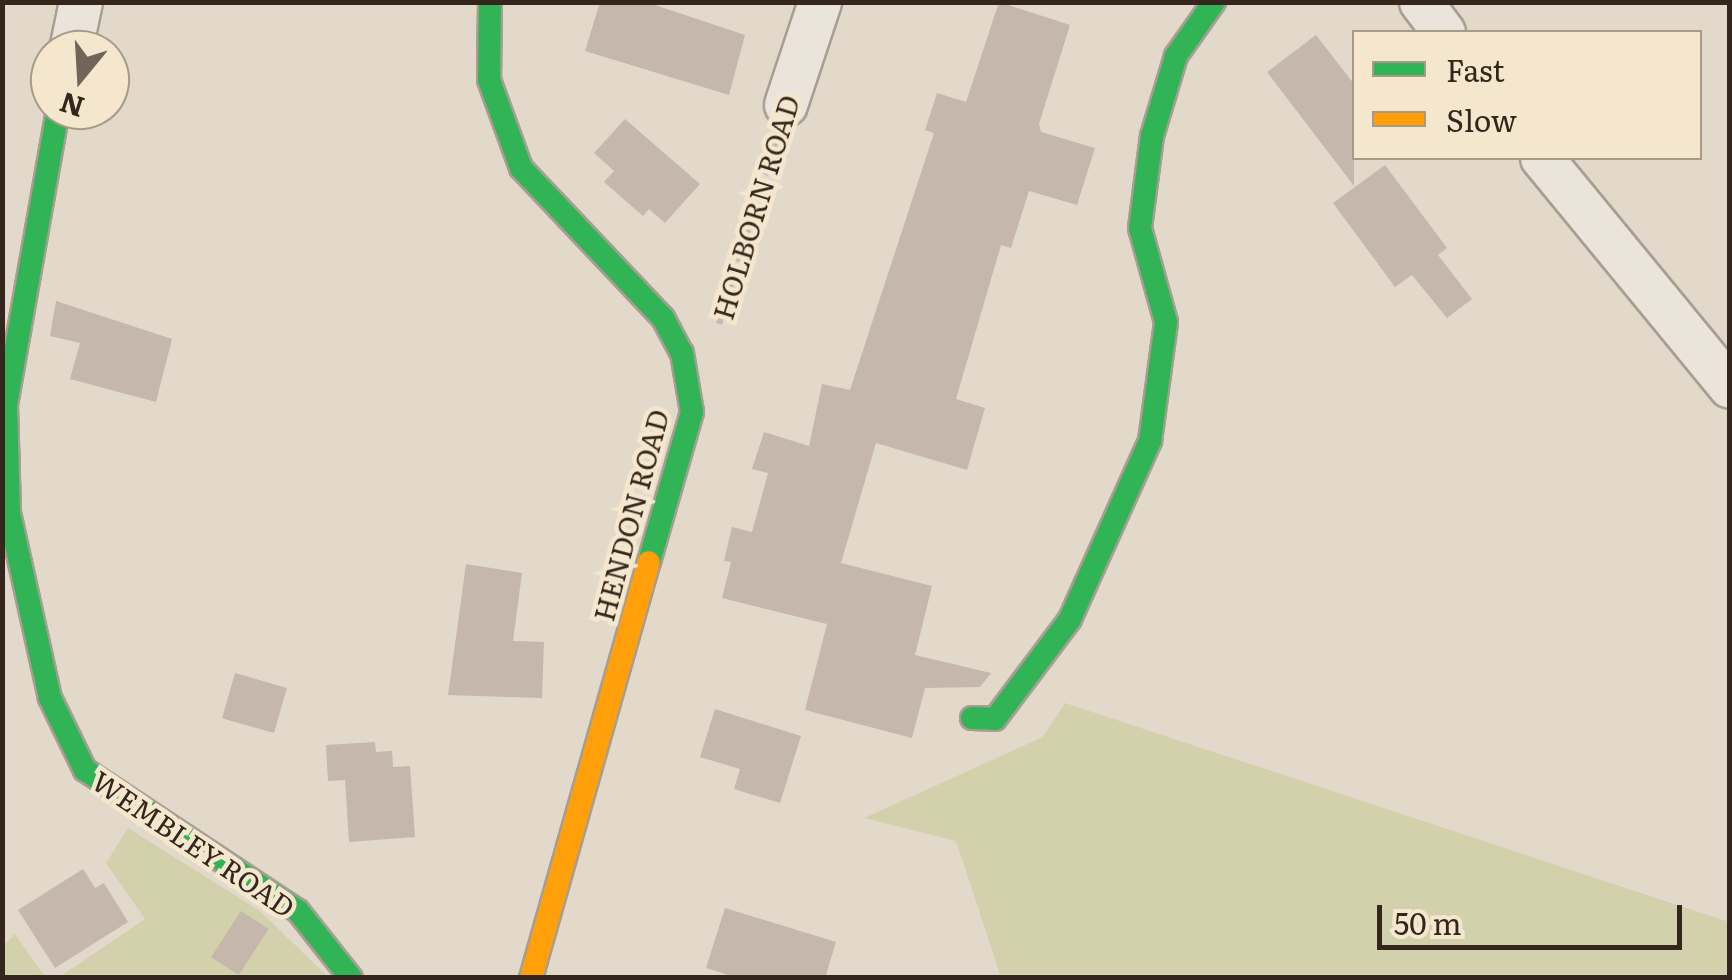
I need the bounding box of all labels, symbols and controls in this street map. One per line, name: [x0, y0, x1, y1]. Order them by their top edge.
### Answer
north arrow: [30, 30, 130, 130]
legend: [1352, 30, 1702, 160]
text: Fast: [1446, 47, 1505, 91]
text: N: [54, 83, 89, 130]
street label: HOLBORN ROAD: [705, 91, 805, 323]
text: Slow: [1446, 97, 1517, 141]
street label: HENDON ROAD: [586, 406, 674, 624]
street label: WEMBLEY ROAD: [86, 763, 302, 923]
scale bar: [1382, 885, 1687, 947]
text: 50 m: [1394, 900, 1462, 944]

